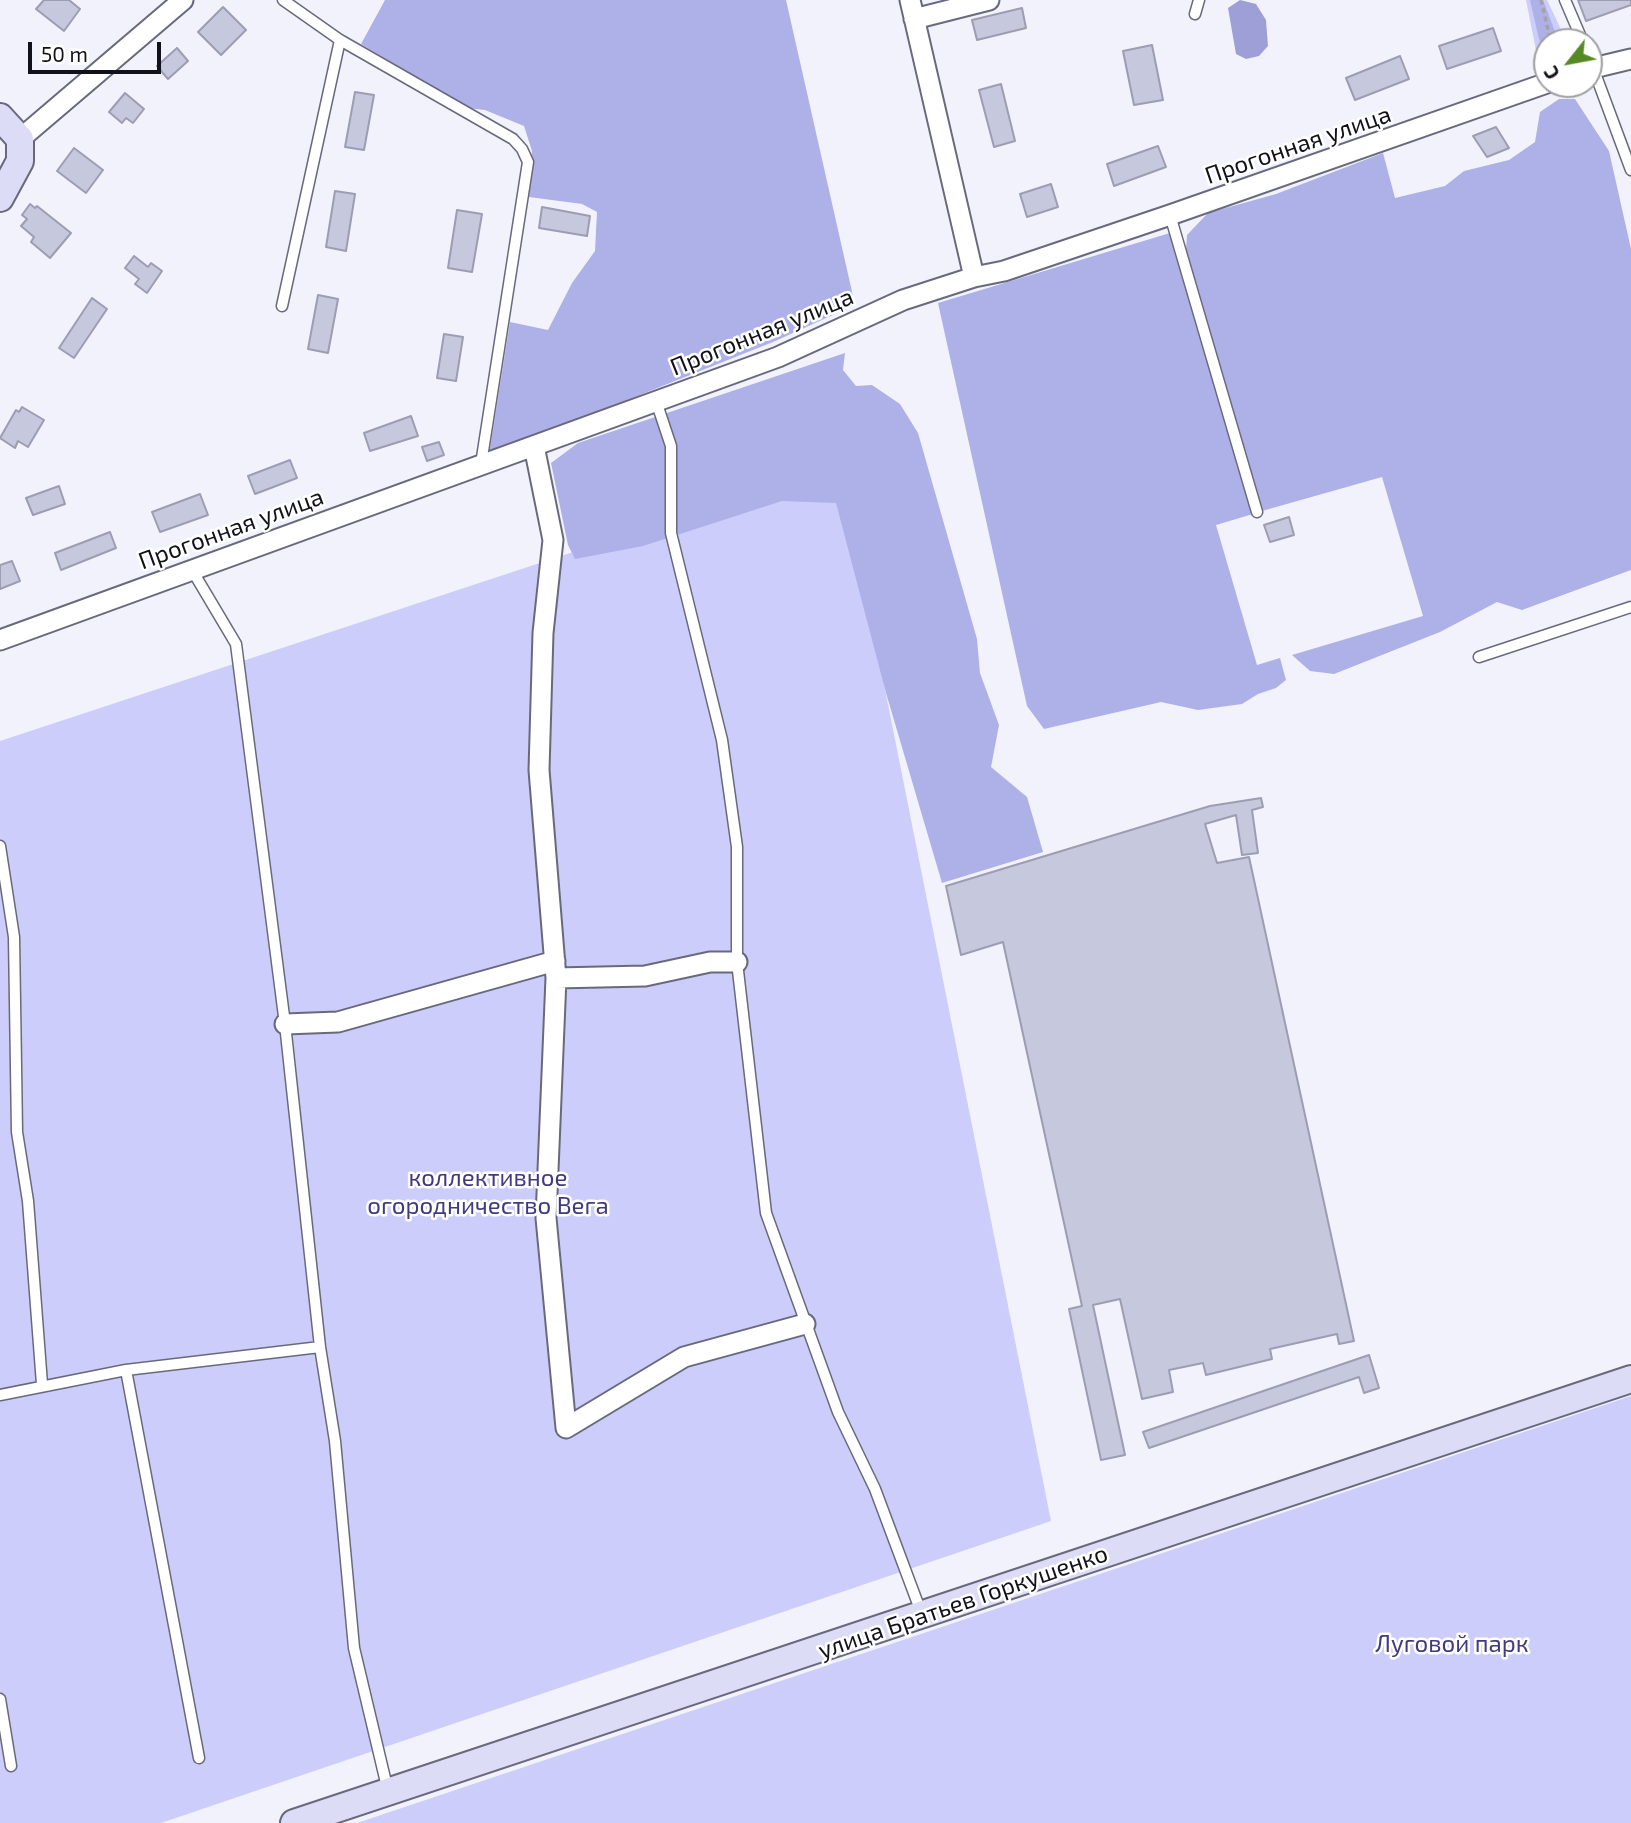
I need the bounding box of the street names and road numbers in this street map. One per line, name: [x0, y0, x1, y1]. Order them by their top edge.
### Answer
street label: Прогонная улица: [1201, 100, 1395, 190]
street label: Прогонная улица: [666, 282, 858, 382]
street label: Прогонная улица: [134, 482, 328, 576]
street label: улица Братьев Горкушенко: [814, 1539, 1112, 1665]

